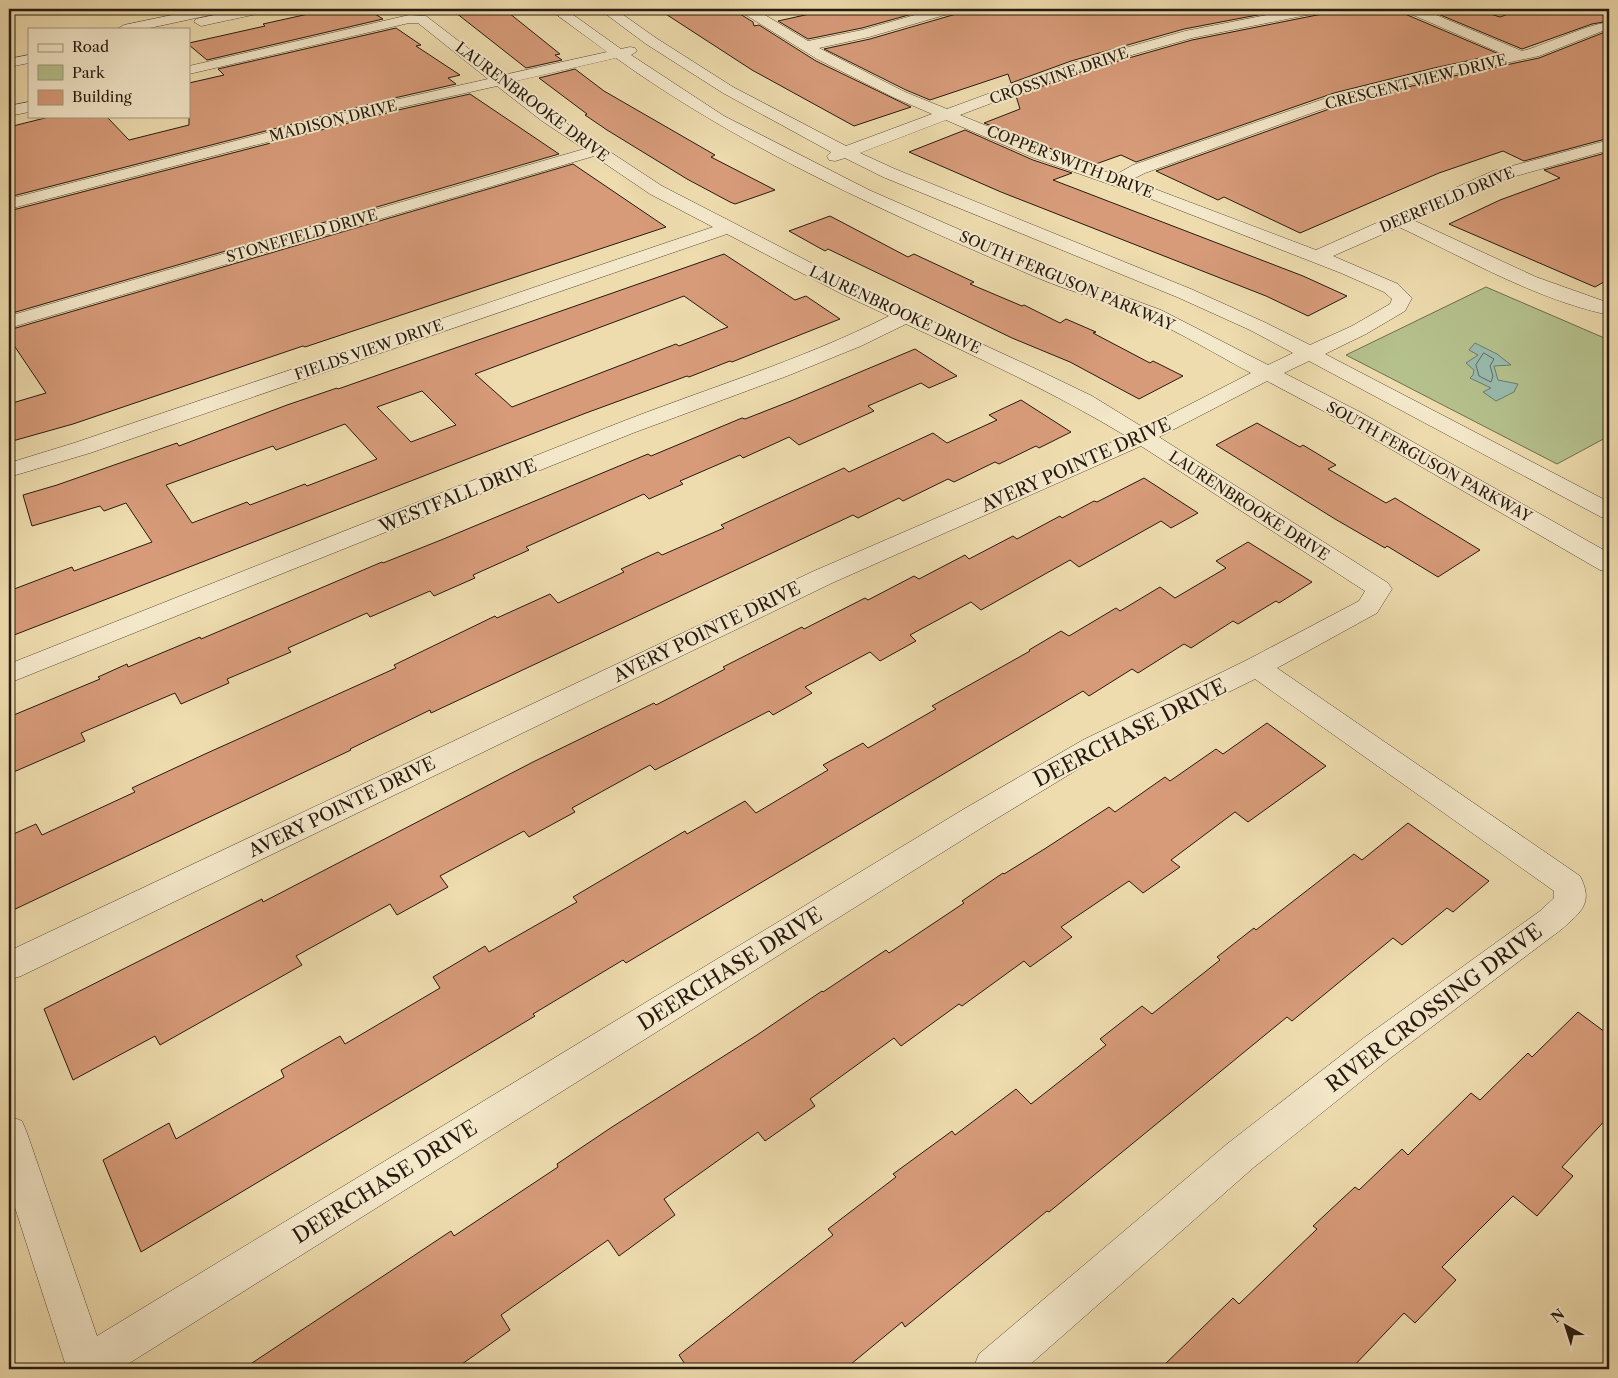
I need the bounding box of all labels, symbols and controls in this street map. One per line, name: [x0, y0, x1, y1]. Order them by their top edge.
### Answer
legend: [28, 28, 190, 118]
text: Road: [72, 37, 109, 56]
street label: LAURENBROOKE DRIVE: [452, 38, 613, 166]
street label: CROSSVINE DRIVE: [987, 43, 1131, 108]
street label: CRESCENT VIEW DRIVE: [1323, 50, 1509, 113]
text: Park: [72, 63, 106, 82]
text: Building: [72, 87, 132, 106]
street label: MADISON DRIVE: [267, 95, 399, 146]
street label: COPPER SWITH DRIVE: [984, 121, 1156, 202]
street label: DEERFIELD DRIVE: [1376, 162, 1517, 237]
street label: STONEFIELD DRIVE: [224, 205, 380, 266]
street label: SOUTH FERGUSON PARKWAY: [957, 227, 1178, 335]
street label: LAURENBROOKE DRIVE: [806, 261, 984, 358]
street label: FIELDS VIEW DRIVE: [292, 315, 446, 384]
street label: SOUTH FERGUSON PARKWAY: [1323, 397, 1536, 526]
street label: AVERY POINTE DRIVE: [977, 413, 1174, 517]
street label: LAURENBROOKE DRIVE: [1166, 447, 1333, 565]
street label: WESTFALL DRIVE: [375, 454, 540, 538]
street label: AVERY POINTE DRIVE: [609, 577, 804, 687]
street label: DEERCHASE DRIVE: [1029, 673, 1230, 792]
street label: AVERY POINTE DRIVE: [244, 752, 439, 862]
street label: DEERCHASE DRIVE: [633, 902, 827, 1036]
street label: RIVER CROSSING DRIVE: [1321, 918, 1547, 1097]
street label: DEERCHASE DRIVE: [288, 1115, 482, 1249]
north arrow: [1540, 1300, 1590, 1350]
text: N: [1547, 1305, 1568, 1327]

